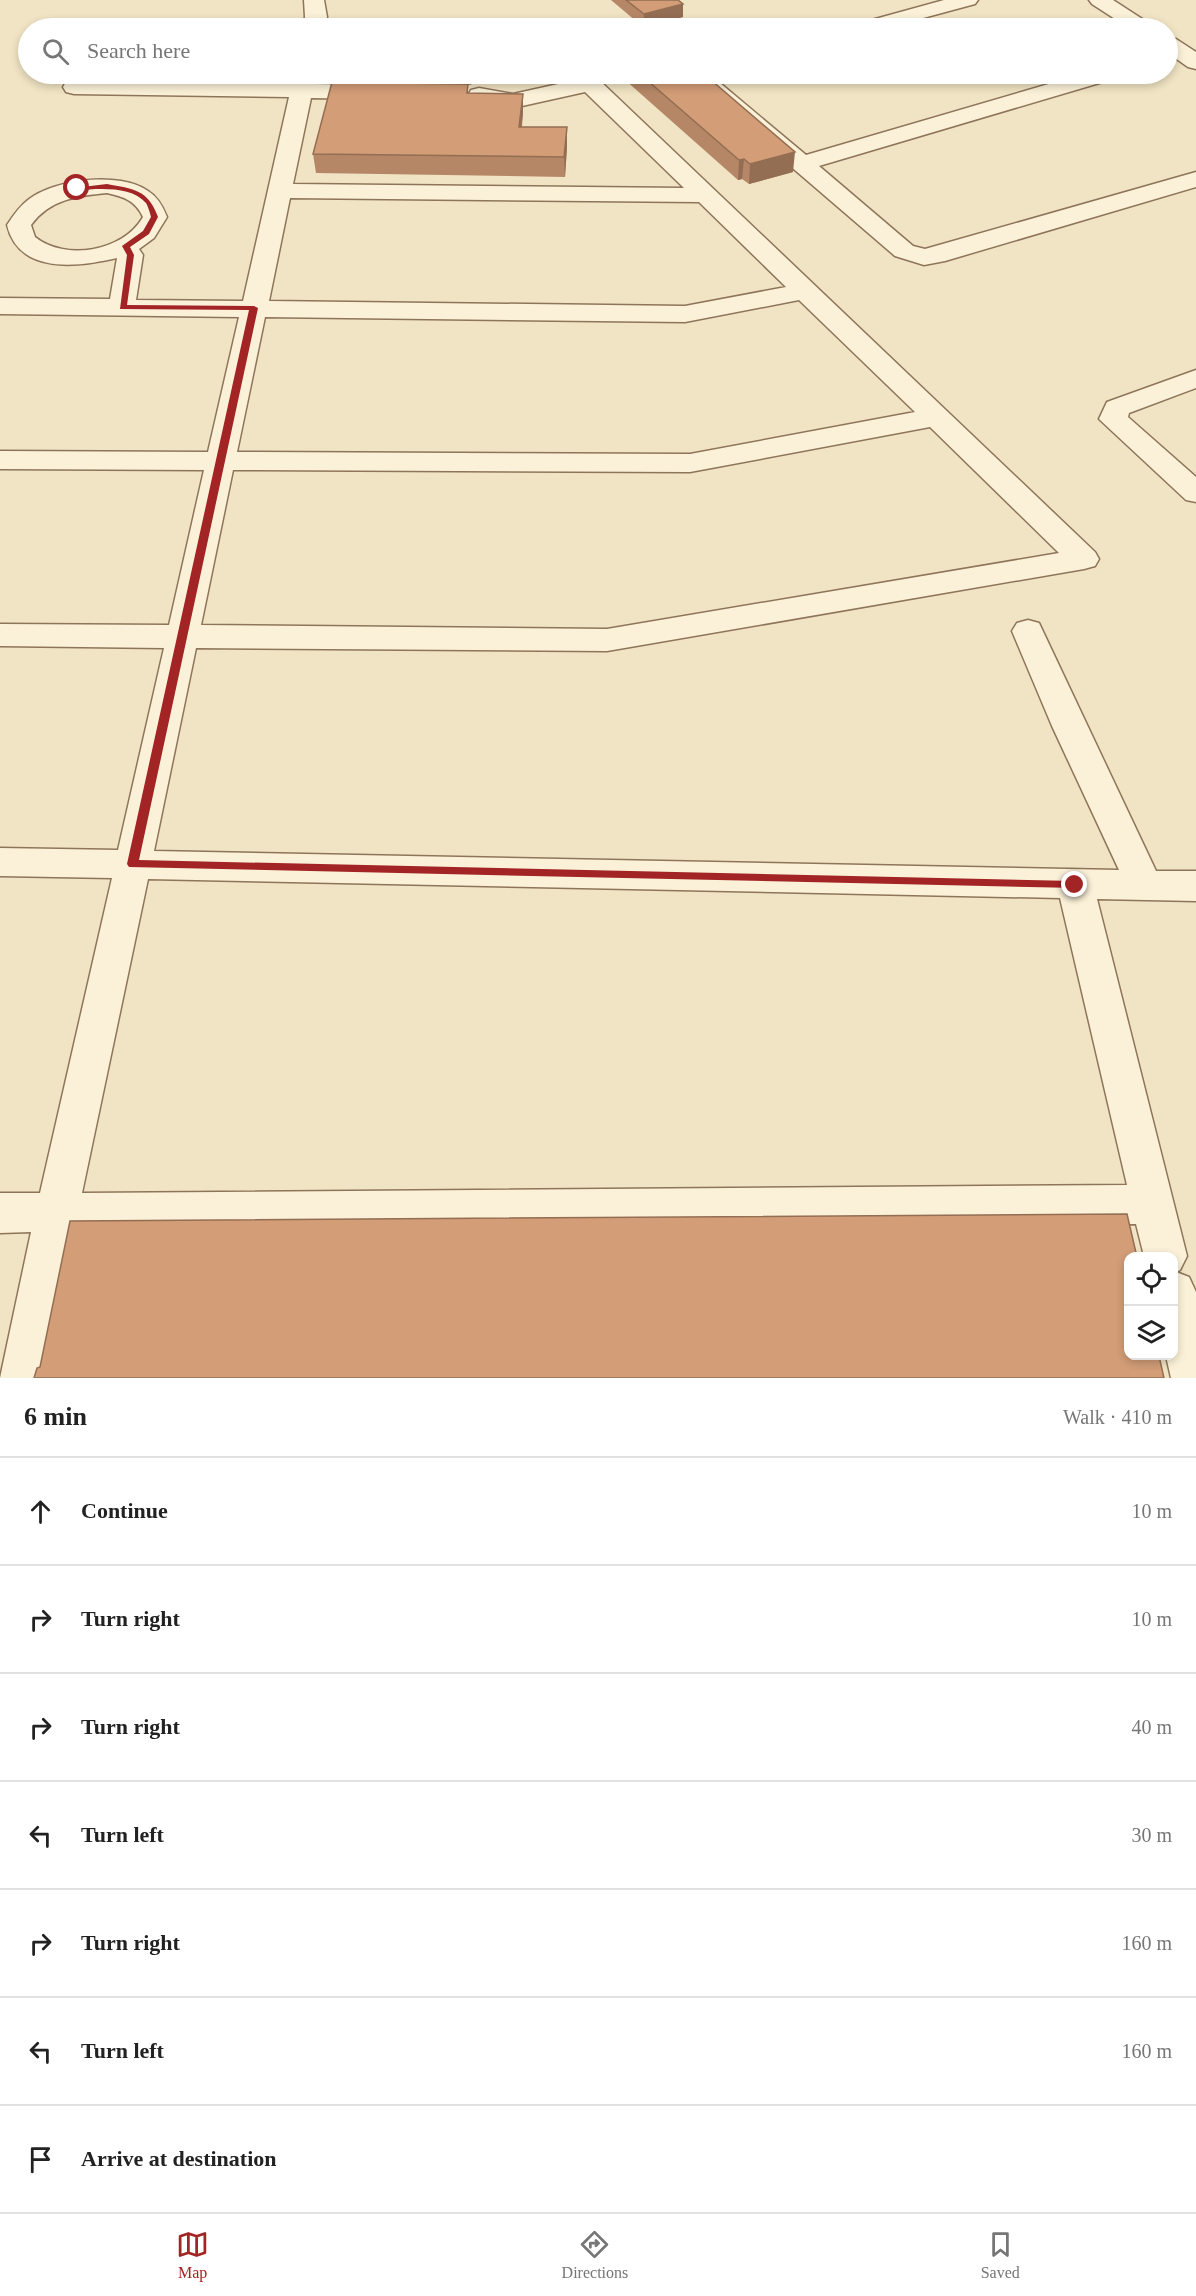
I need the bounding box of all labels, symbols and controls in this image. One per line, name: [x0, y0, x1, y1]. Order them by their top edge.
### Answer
search box: [18, 18, 1178, 84]
icon: search: [39, 35, 72, 68]
text: Search here: [87, 38, 190, 63]
route start: [63, 174, 89, 200]
route end: [1061, 871, 1087, 897]
map controls: [1124, 1252, 1178, 1360]
button: locate: [1124, 1252, 1178, 1306]
button: layers: [1124, 1306, 1178, 1360]
text: 6 min: [24, 1402, 87, 1431]
text: Walk · 410 m: [1063, 1406, 1172, 1428]
icon: ahead: [24, 1495, 57, 1528]
text: Continue: [81, 1498, 168, 1523]
text: 10 m: [1131, 1500, 1172, 1522]
icon: right: [24, 1603, 57, 1636]
text: Turn right: [81, 1606, 180, 1631]
text: 10 m: [1131, 1608, 1172, 1630]
icon: right: [24, 1711, 57, 1744]
text: Turn right: [81, 1714, 180, 1739]
text: 40 m: [1131, 1716, 1172, 1738]
icon: left: [24, 1819, 57, 1852]
text: Turn left: [81, 1822, 164, 1847]
text: 30 m: [1131, 1824, 1172, 1846]
icon: right: [24, 1927, 57, 1960]
text: Turn right: [81, 1930, 180, 1955]
text: 160 m: [1121, 1932, 1172, 1954]
icon: left: [24, 2035, 57, 2068]
text: Turn left: [81, 2038, 164, 2063]
text: 160 m: [1121, 2040, 1172, 2062]
icon: arrive: [24, 2143, 57, 2176]
text: Arrive at destination: [81, 2146, 277, 2171]
tab: Map: [176, 2228, 209, 2282]
tab: Directions: [562, 2228, 628, 2282]
tab: Saved: [981, 2228, 1020, 2282]

